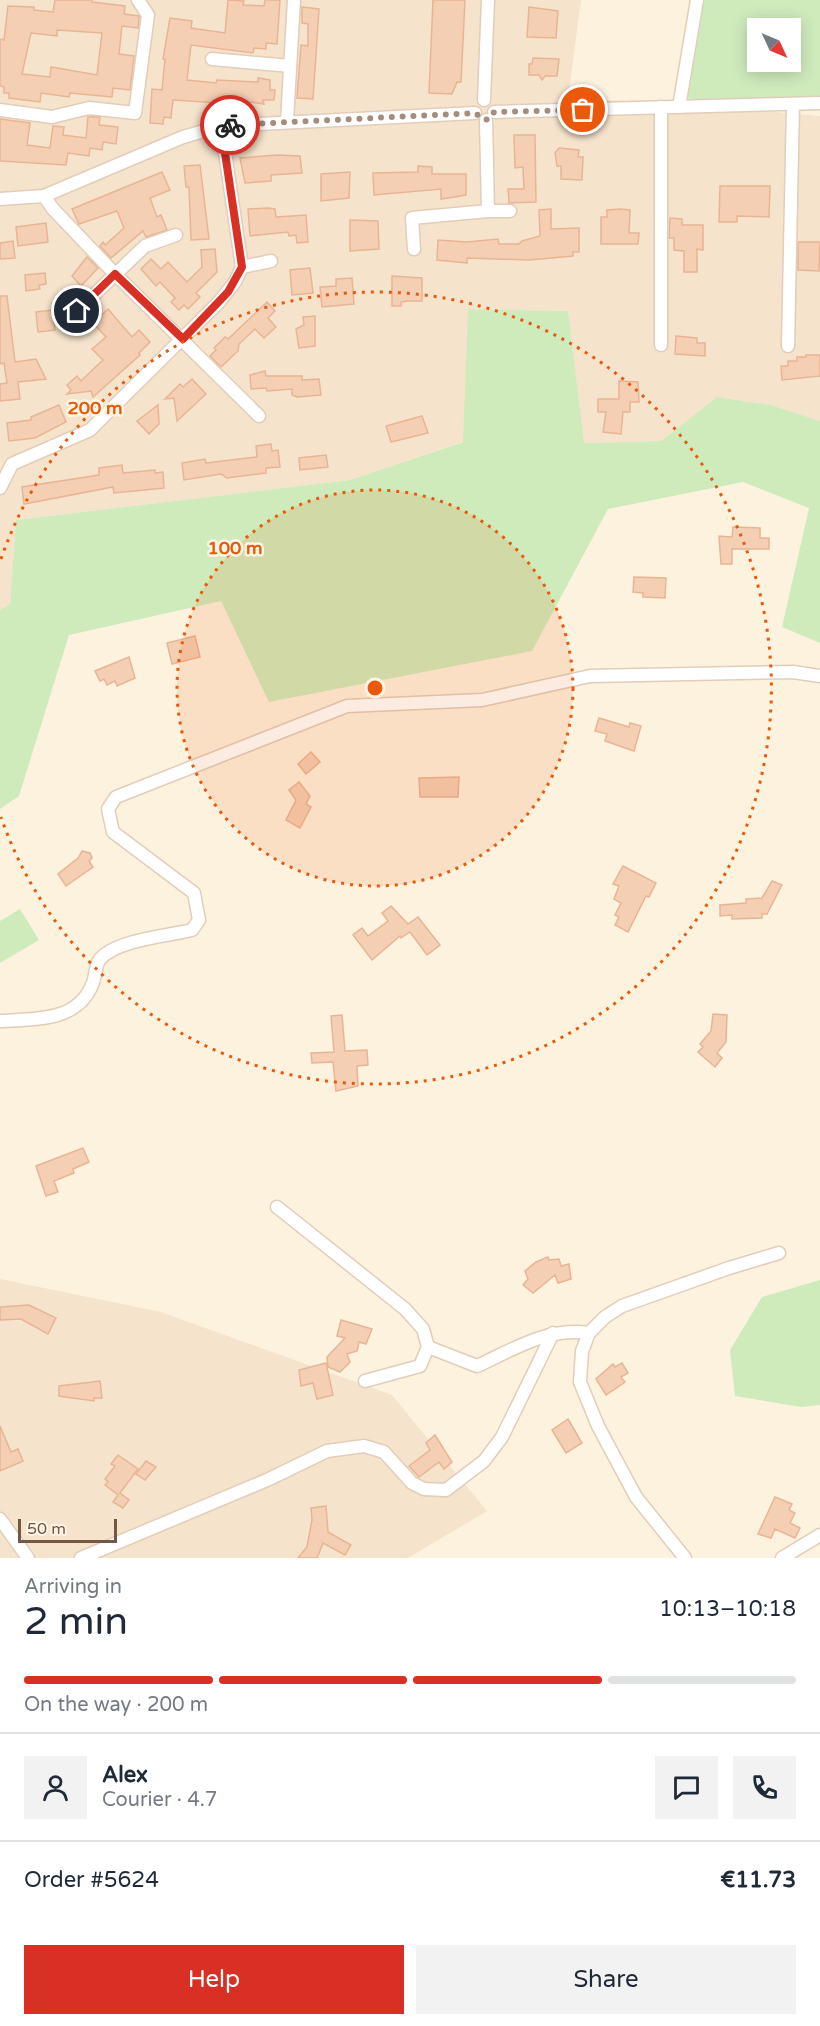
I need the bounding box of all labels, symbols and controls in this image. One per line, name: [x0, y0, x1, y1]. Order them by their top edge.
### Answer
north arrow: [747, 18, 801, 72]
map controls: [747, 18, 801, 72]
pin: [557, 84, 608, 135]
icon: bag: [566, 93, 599, 126]
courier: [200, 95, 260, 155]
icon: bike: [214, 109, 247, 142]
pin: [51, 285, 102, 336]
icon: home: [60, 294, 93, 327]
text: 200 m: [67, 397, 123, 419]
text: 100 m: [207, 537, 263, 559]
centre of rings: [365, 678, 385, 698]
scale bar: [18, 1516, 117, 1544]
text: 50 m: [27, 1519, 66, 1539]
text: Arriving in: [24, 1575, 122, 1599]
text: 10:13–10:18: [659, 1596, 796, 1622]
text: 2 min: [24, 1598, 128, 1645]
text: On the way · 200 m: [24, 1693, 208, 1717]
button: person: [24, 1756, 87, 1819]
button: chat: [655, 1756, 718, 1819]
button: phone: [733, 1756, 796, 1819]
text: Alex: [102, 1762, 148, 1788]
text: Courier · 4.7: [102, 1788, 217, 1812]
text: Order #5624: [24, 1867, 159, 1893]
text: €11.73: [720, 1867, 796, 1893]
button: Help: [24, 1945, 404, 2014]
button: Share: [416, 1945, 796, 2014]

